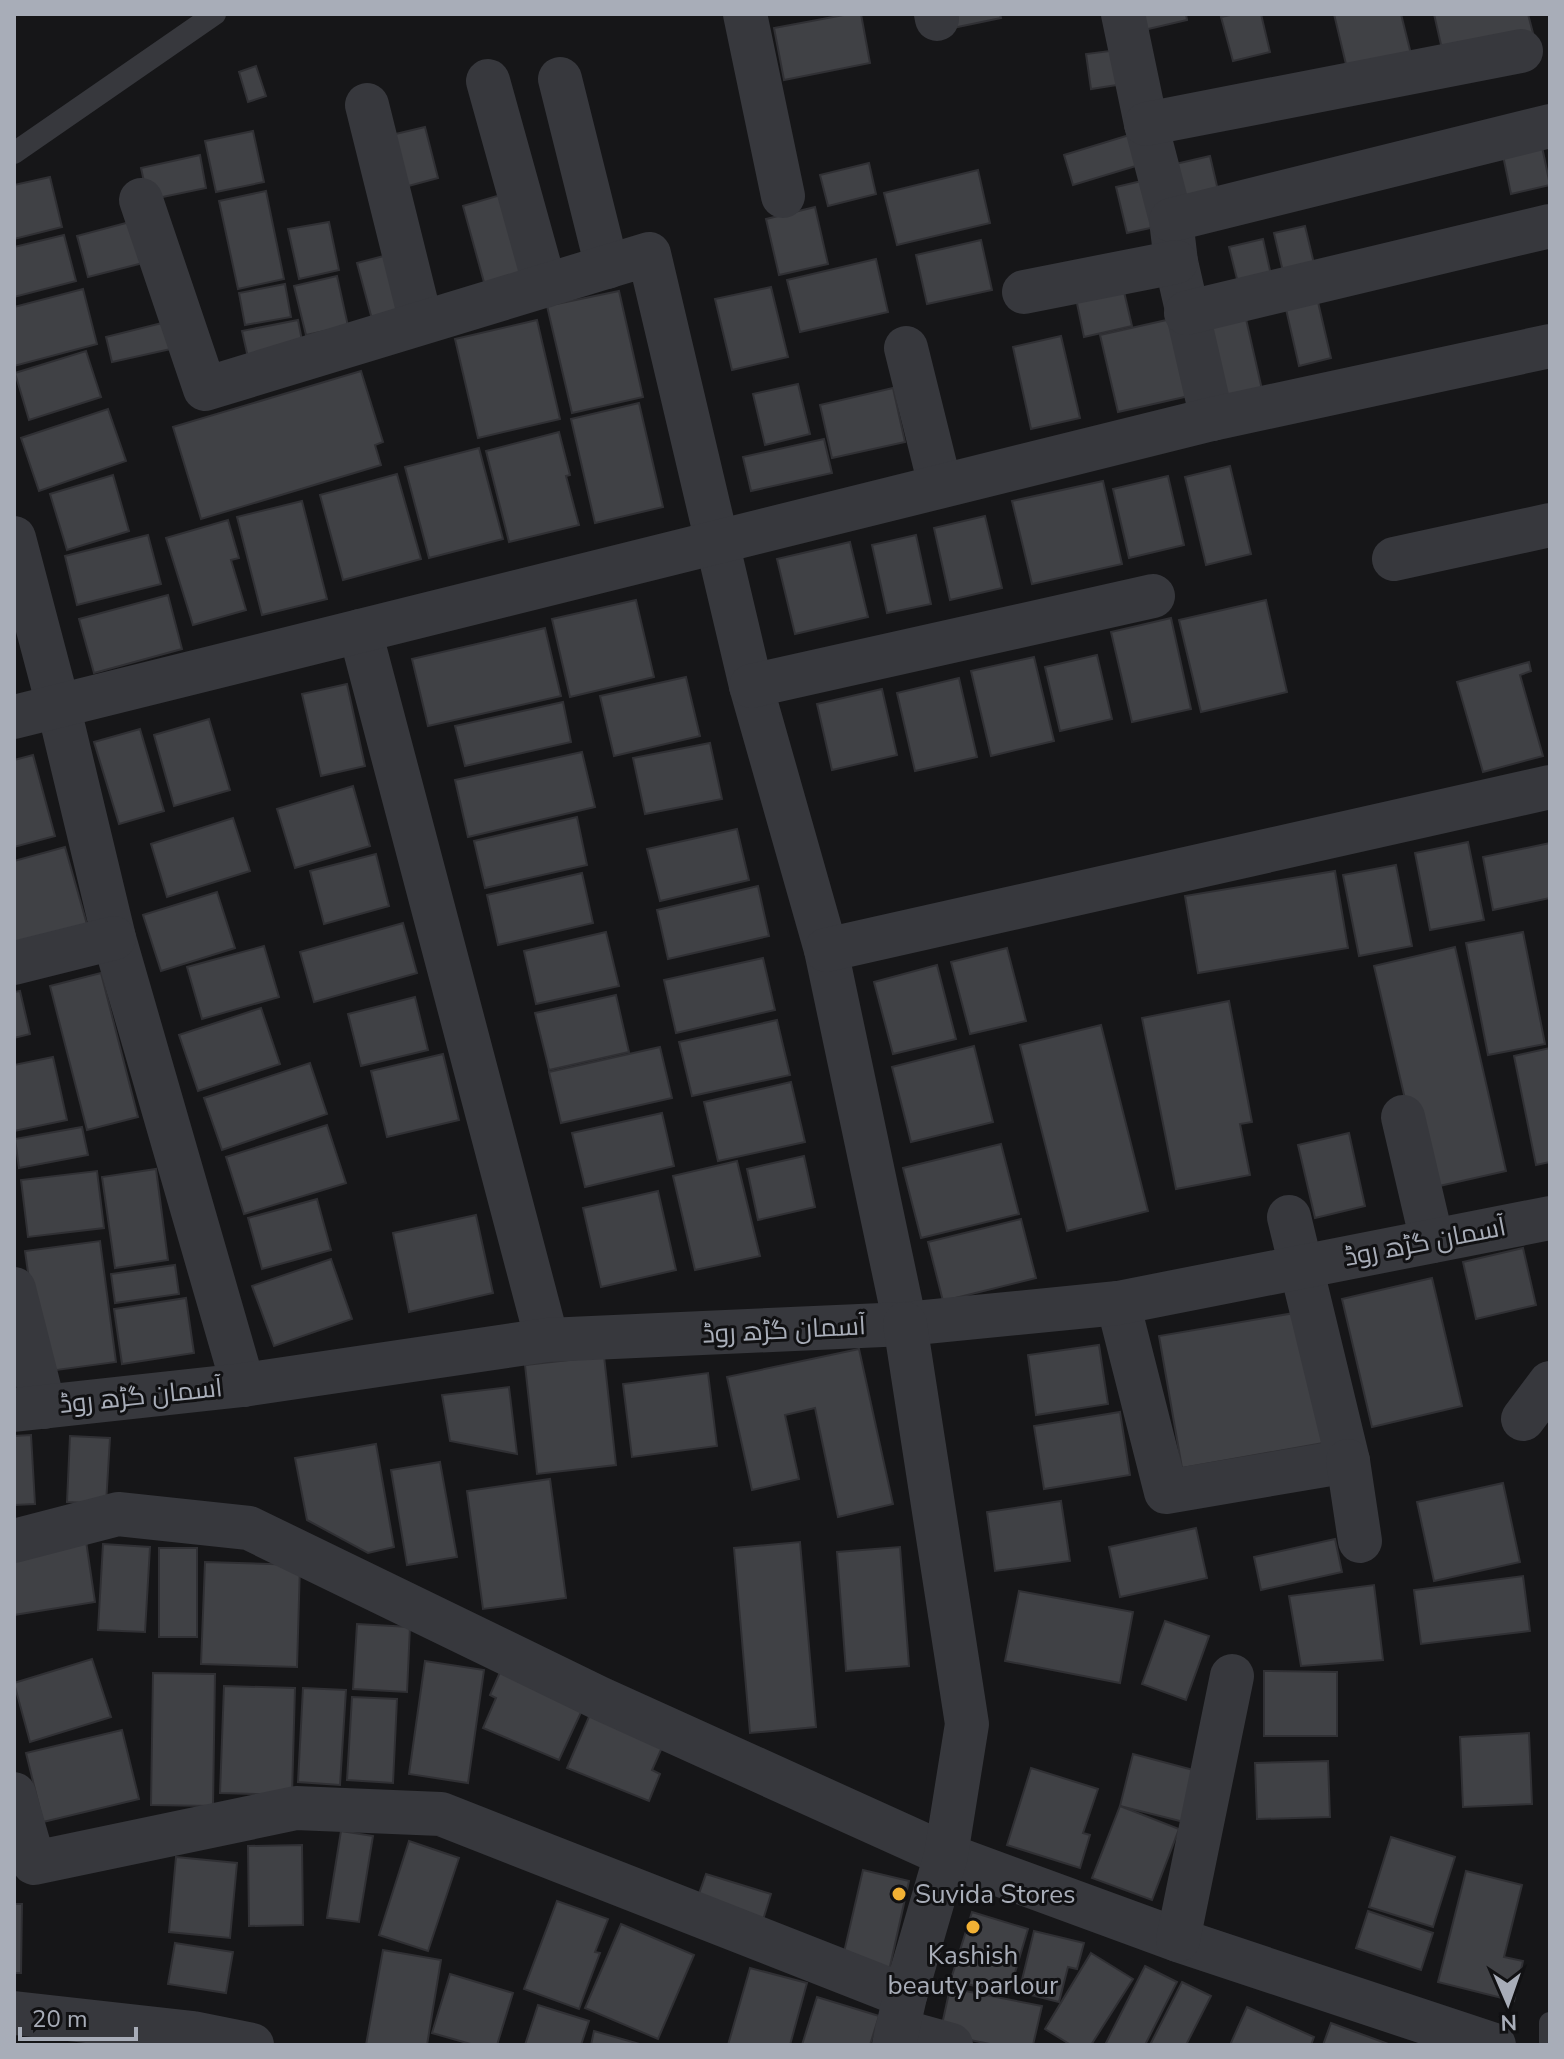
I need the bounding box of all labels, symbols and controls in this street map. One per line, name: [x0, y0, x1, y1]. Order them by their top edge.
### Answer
street label: آسمان گڑھ روڈ: [1341, 1209, 1509, 1275]
street label: آسمان گڑھ روڈ: [701, 1308, 867, 1352]
street label: آسمان گڑھ روڈ: [58, 1370, 224, 1422]
place label: Suvida Stores: [915, 1877, 1075, 1912]
marker: Suvida Stores: [890, 1885, 908, 1903]
marker: Kashish beauty parlour: [964, 1918, 982, 1936]
place label: Kashish beauty parlour: [888, 1938, 1059, 2003]
north arrow: [1468, 1963, 1548, 2043]
scale bar: [20, 1991, 136, 2041]
text: 20 m: [32, 2003, 88, 2035]
text: N: [1500, 2007, 1517, 2037]

